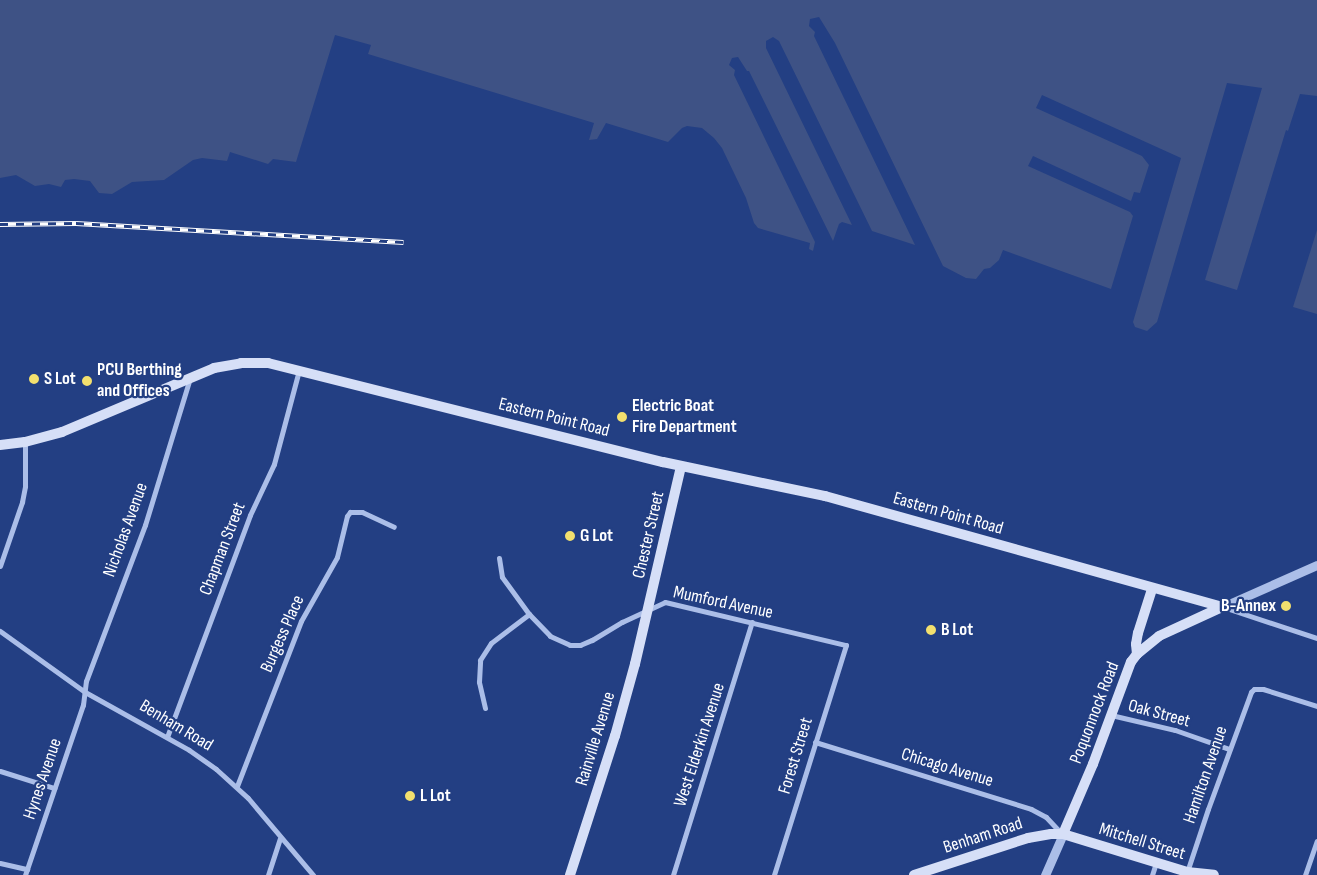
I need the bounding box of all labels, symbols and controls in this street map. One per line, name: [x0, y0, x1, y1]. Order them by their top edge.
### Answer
place label: PCU Berthing and Offices: [97, 360, 182, 402]
place label: S Lot: [44, 368, 76, 390]
marker: S Lot: [28, 373, 40, 385]
marker: PCU Berthing and Offices: [81, 375, 93, 387]
street label: Eastern Point Road: [496, 394, 612, 442]
place label: Electric Boat Fire Department: [632, 396, 737, 438]
marker: Electric Boat Fire Department: [616, 411, 628, 423]
street label: Nicholas Avenue: [99, 480, 153, 580]
street label: Eastern Point Road: [891, 488, 1005, 540]
street label: Chester Street: [628, 489, 670, 581]
street label: Chapman Street: [195, 499, 251, 599]
place label: G Lot: [580, 525, 613, 547]
marker: G Lot: [564, 530, 576, 542]
street label: Mumford Avenue: [671, 582, 775, 624]
street label: Burgess Place: [256, 592, 310, 676]
place label: B-Annex: [1221, 595, 1276, 617]
marker: B-Annex: [1280, 600, 1292, 612]
place label: B Lot: [941, 619, 973, 641]
marker: B Lot: [925, 624, 937, 636]
street label: Poquonnock Road: [1066, 659, 1124, 767]
street label: West Elderkin Avenue: [670, 680, 730, 810]
street label: Rainville Avenue: [571, 689, 621, 789]
street label: Oak Street: [1126, 695, 1192, 733]
street label: Benham Road: [135, 696, 217, 756]
street label: Forest Street: [774, 715, 818, 797]
street label: Hamilton Avenue: [1179, 723, 1233, 827]
street label: Hynes Avenue: [19, 736, 67, 822]
street label: Chicago Avenue: [898, 744, 996, 792]
place label: L Lot: [420, 785, 451, 807]
marker: L Lot: [404, 790, 416, 802]
street label: Benham Road: [941, 813, 1025, 859]
street label: Mitchell Street: [1096, 819, 1188, 865]

